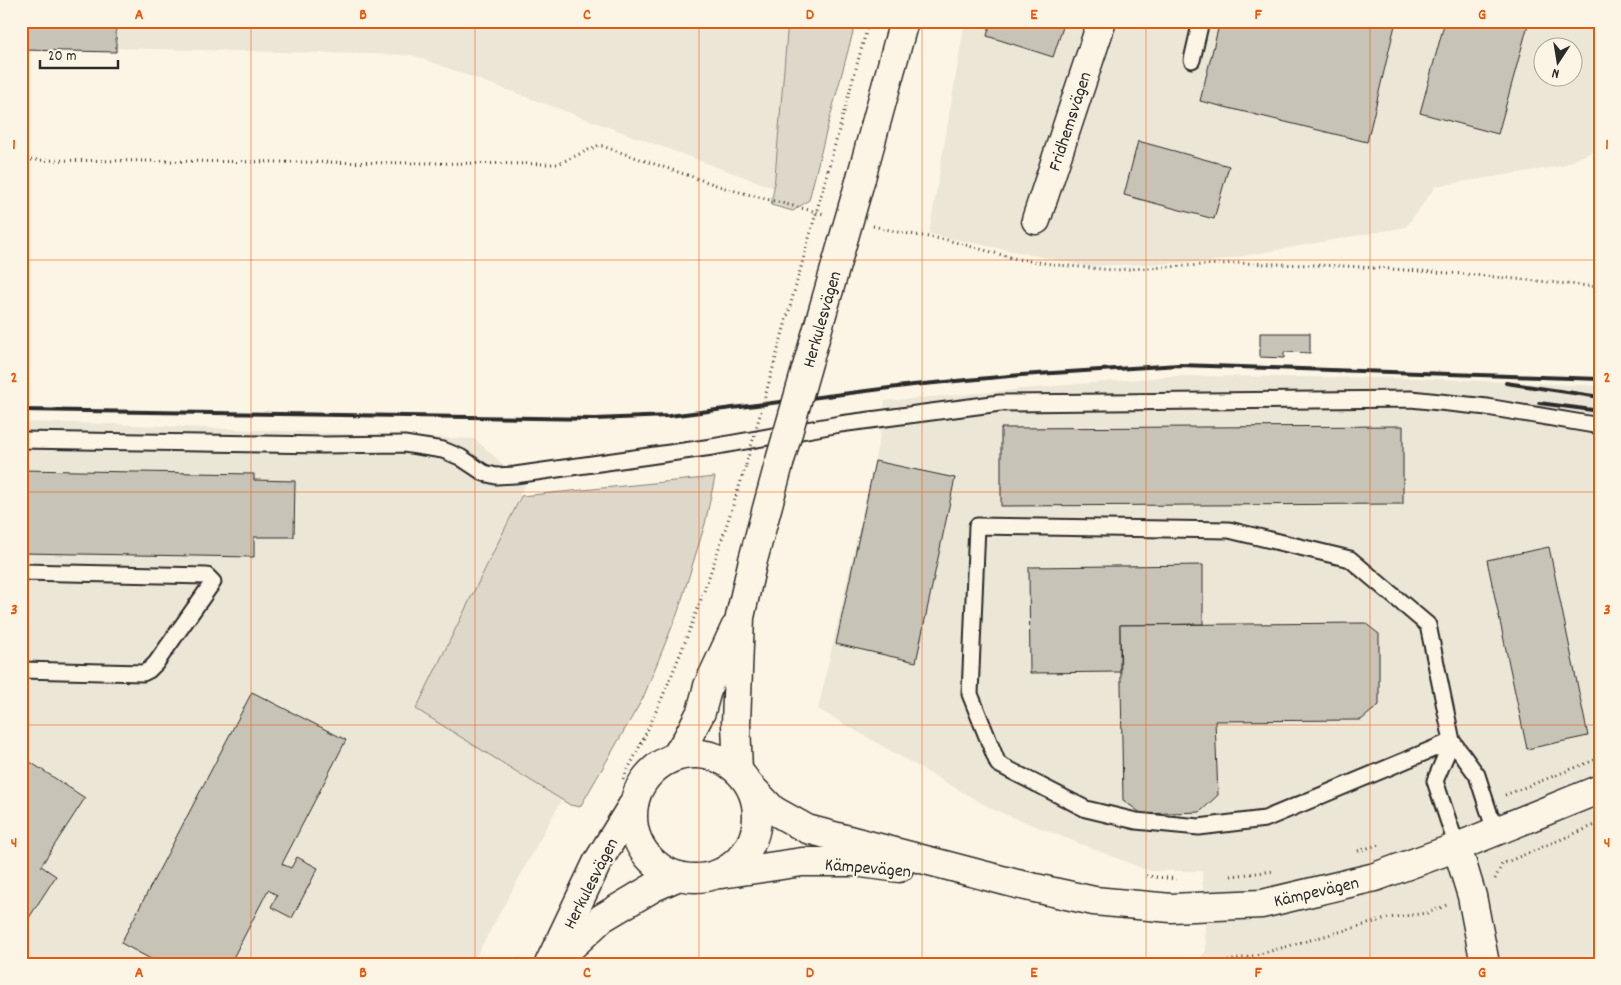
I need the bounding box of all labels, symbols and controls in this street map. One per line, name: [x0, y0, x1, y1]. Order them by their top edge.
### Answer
text: A: [135, 4, 144, 27]
text: B: [359, 4, 367, 27]
text: C: [583, 4, 591, 27]
text: D: [806, 4, 815, 27]
text: E: [1030, 4, 1038, 27]
text: F: [1254, 4, 1262, 27]
text: G: [1478, 4, 1486, 27]
scale bar: [40, 38, 118, 70]
north arrow: [1534, 38, 1584, 88]
text: 20 m: [48, 46, 76, 68]
text: N: [1550, 62, 1561, 83]
street label: Fridhemsvägen: [1044, 69, 1099, 175]
text: 1: [12, 134, 16, 157]
text: 1: [1605, 134, 1609, 157]
street label: Herkulesvägen: [798, 268, 849, 371]
text: 2: [11, 367, 18, 390]
text: 2: [1604, 367, 1611, 390]
text: 3: [10, 599, 18, 622]
text: 3: [1603, 599, 1611, 622]
text: 4: [11, 832, 17, 855]
text: 4: [1604, 832, 1610, 855]
street label: Herkulesvägen: [559, 834, 626, 934]
street label: Kämpevägen: [824, 853, 912, 886]
street label: Kämpevägen: [1272, 872, 1362, 915]
text: A: [135, 962, 144, 985]
text: B: [359, 962, 367, 985]
text: C: [583, 962, 591, 985]
text: D: [806, 962, 815, 985]
text: E: [1030, 962, 1038, 985]
text: F: [1254, 962, 1262, 985]
text: G: [1478, 962, 1486, 985]

